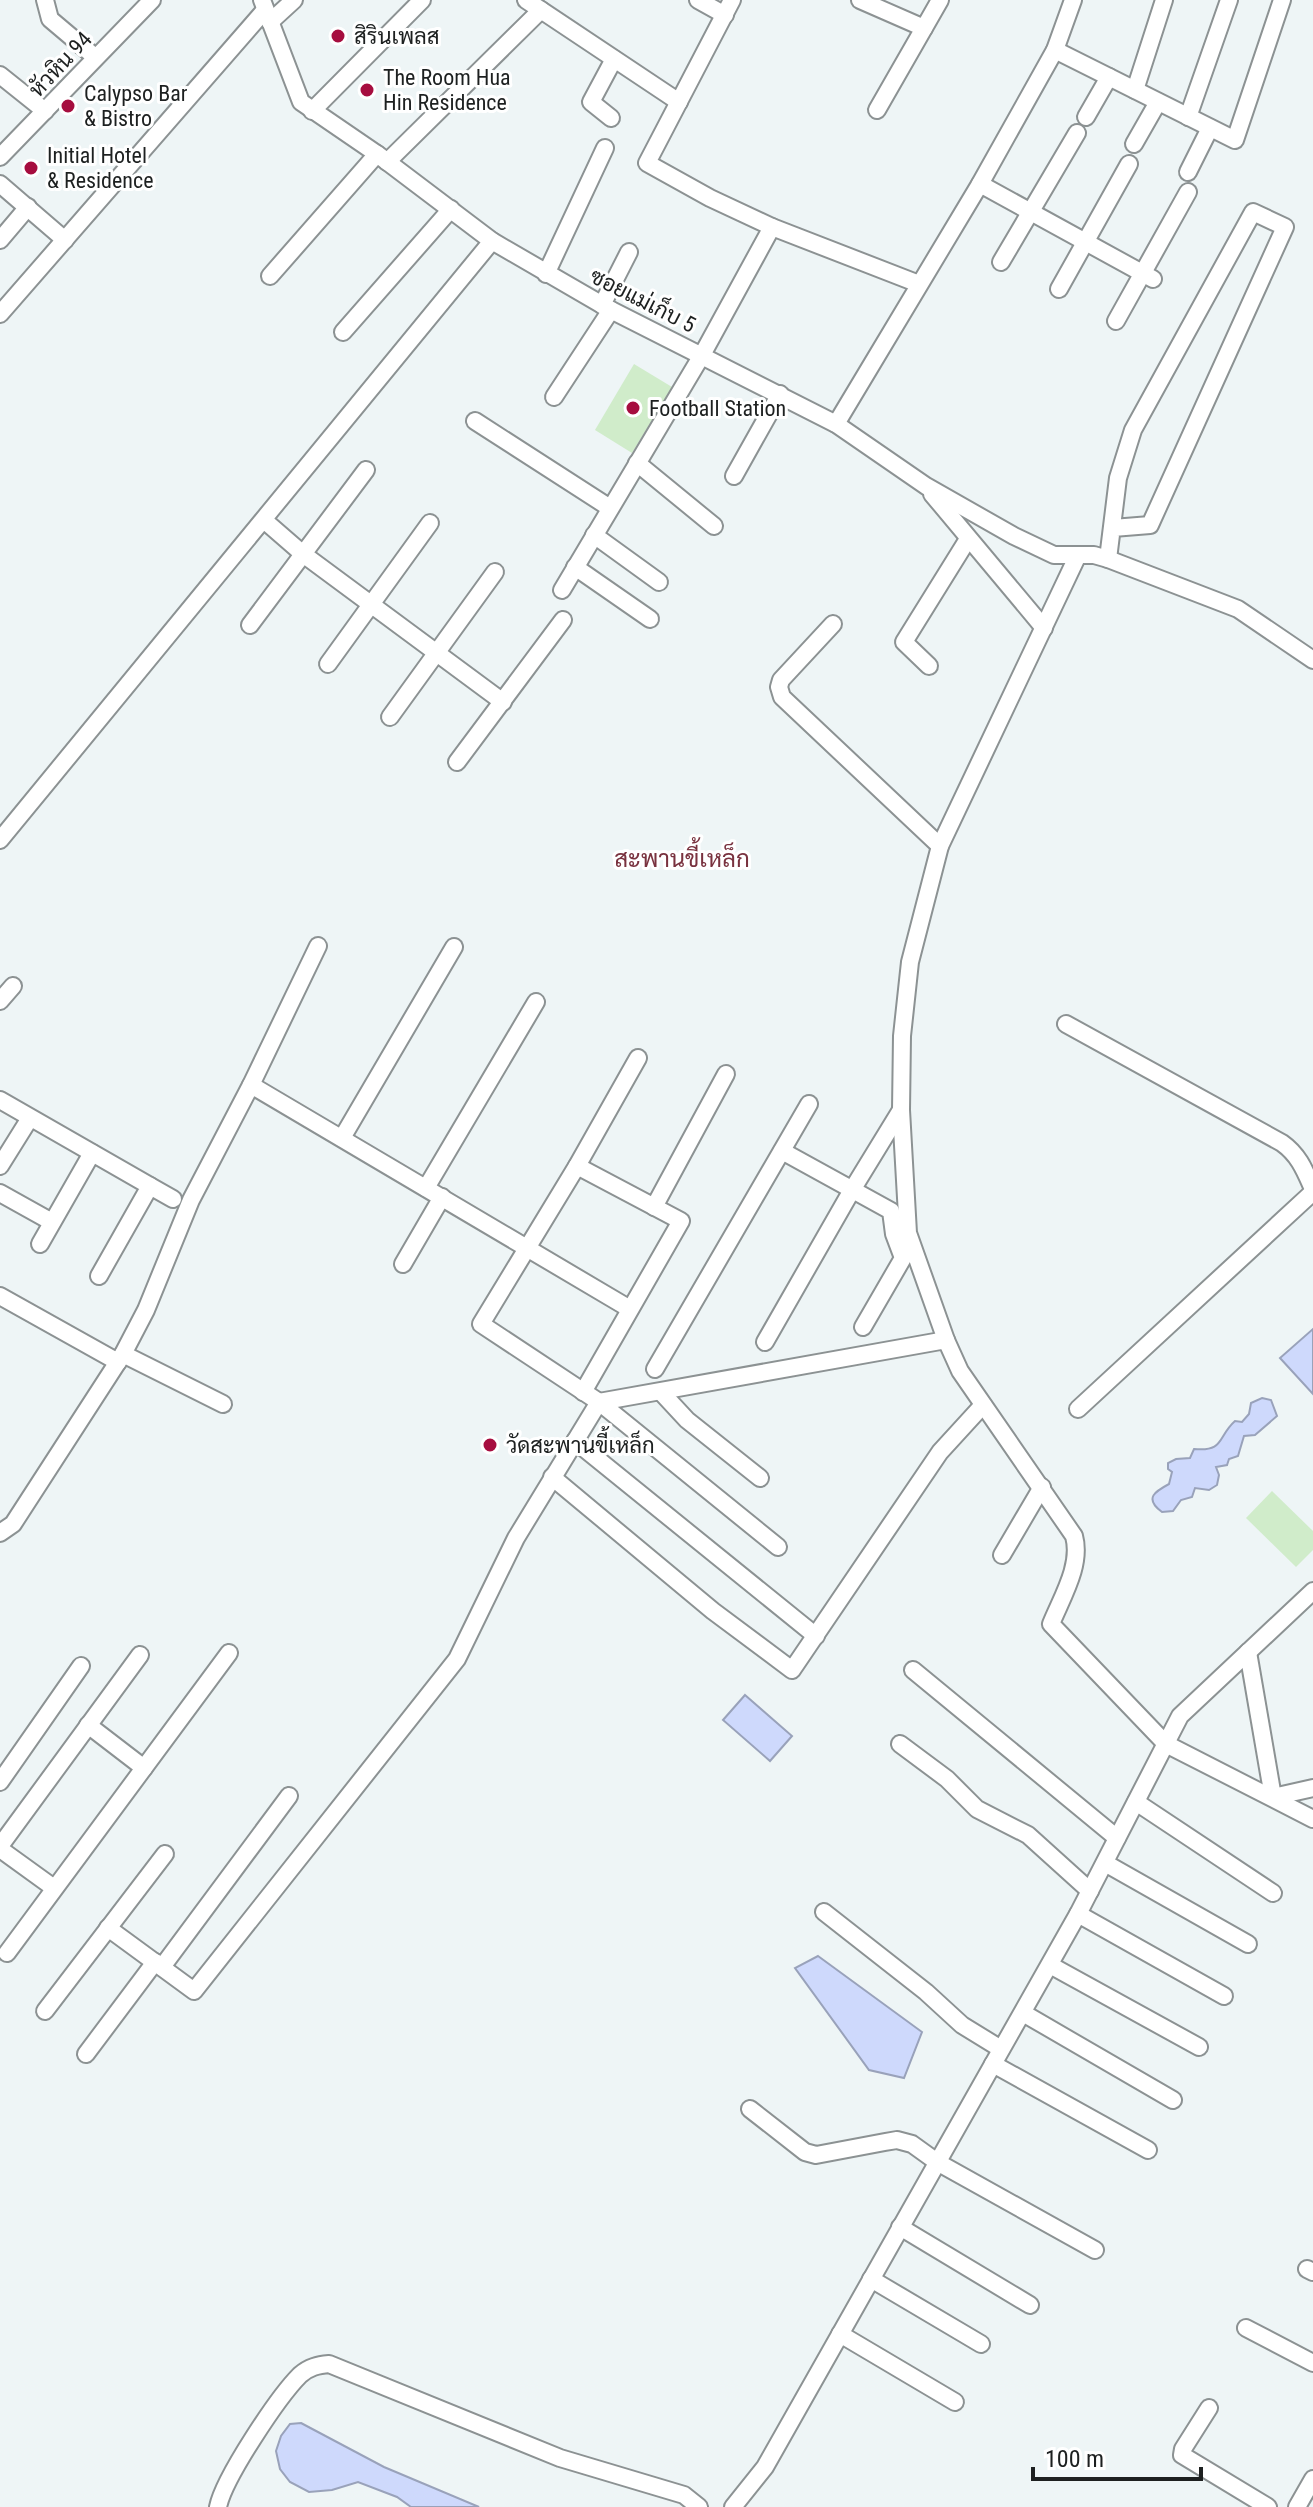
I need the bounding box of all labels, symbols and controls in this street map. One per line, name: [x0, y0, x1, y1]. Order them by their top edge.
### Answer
place label: สิรินเพลส: [354, 23, 440, 49]
street label: หัวหิน 94: [23, 26, 97, 102]
marker: สิรินเพลส: [329, 27, 347, 45]
place label: The Room Hua Hin Residence: [383, 65, 511, 115]
place label: Calypso Bar & Bistro: [84, 81, 188, 131]
marker: The Room Hua Hin Residence: [358, 81, 376, 99]
marker: Calypso Bar & Bistro: [59, 97, 77, 115]
place label: Initial Hotel & Residence: [47, 143, 153, 193]
marker: Initial Hotel & Residence: [22, 159, 40, 177]
street label: ซอยแม่เก็บ 5: [586, 261, 701, 338]
place label: Football Station: [649, 396, 786, 421]
marker: Football Station: [624, 399, 642, 417]
district label: สะพานขี้เหล็ก: [614, 837, 750, 873]
place label: วัดสะพานขี้เหล็ก: [506, 1426, 655, 1458]
marker: วัดสะพานขี้เหล็ก: [481, 1436, 499, 1454]
scale bar: [1033, 2431, 1201, 2481]
text: 100 m: [1045, 2445, 1104, 2473]

